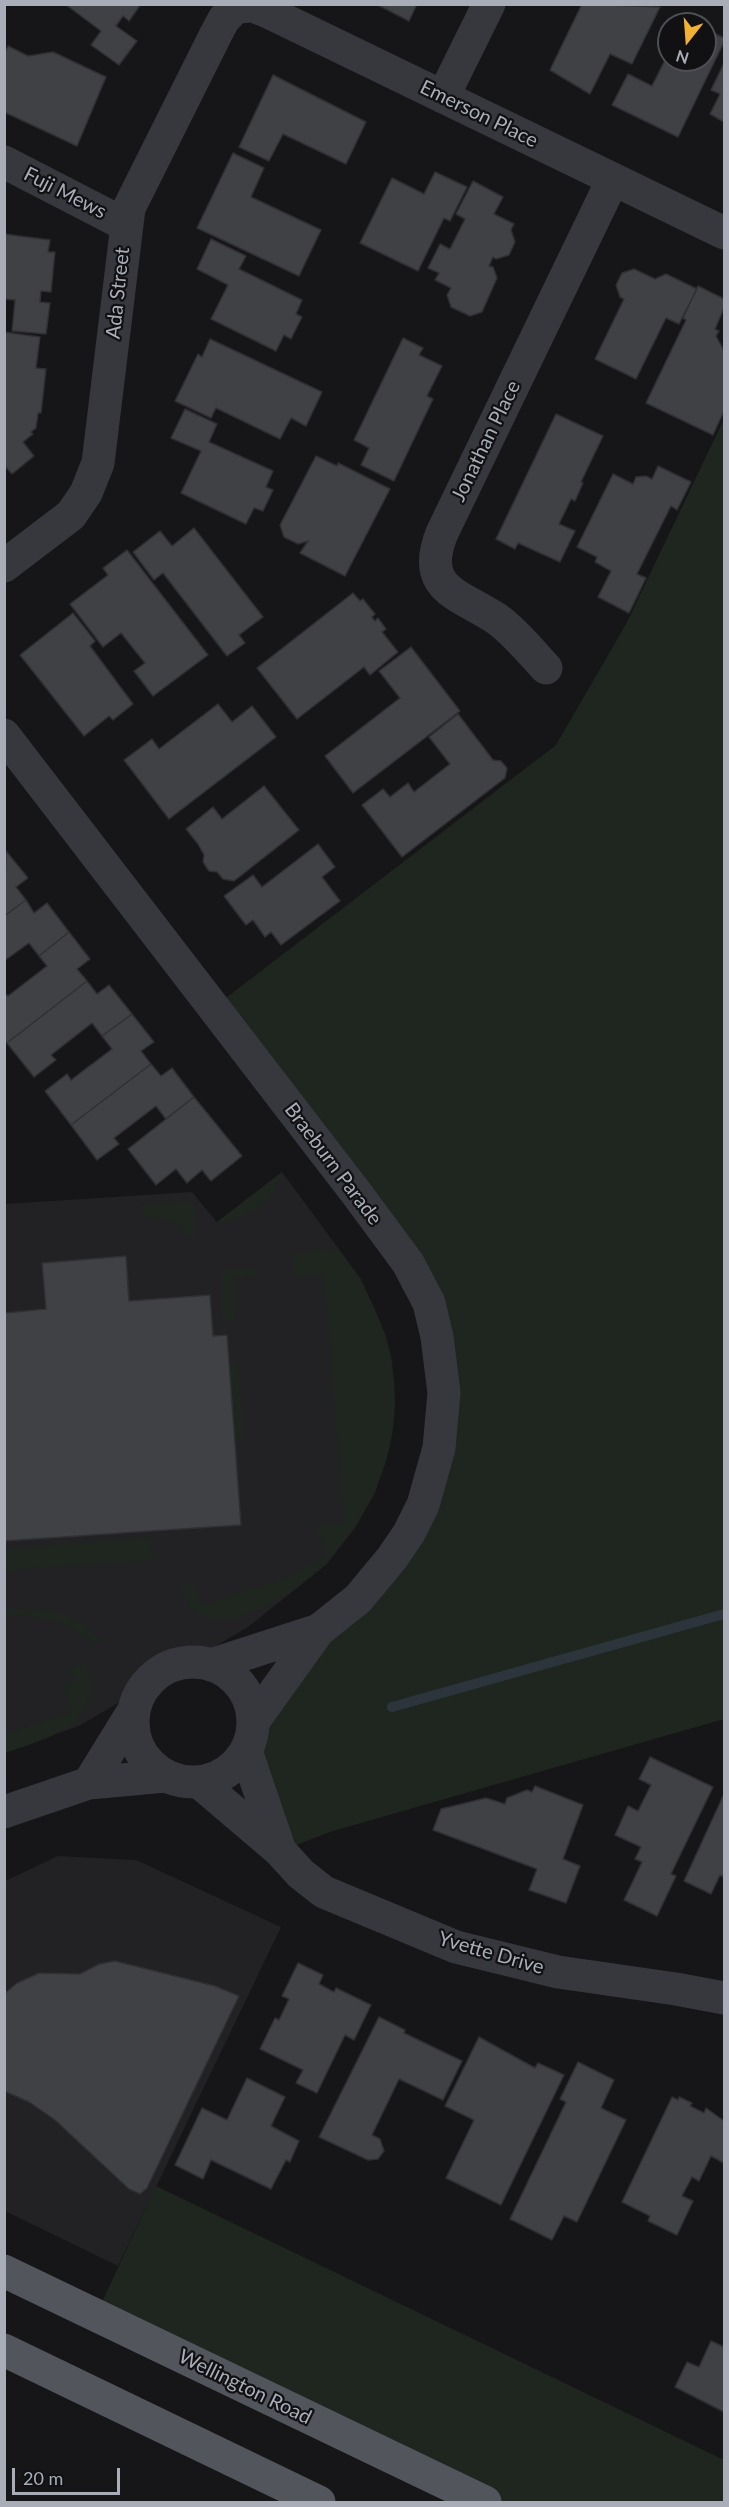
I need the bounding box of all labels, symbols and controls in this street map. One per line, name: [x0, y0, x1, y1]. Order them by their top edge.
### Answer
north arrow: [657, 12, 717, 72]
text: N: [674, 47, 691, 69]
street label: Emerson Place: [416, 75, 542, 153]
street label: Fuji Mews: [20, 162, 110, 224]
street label: Ada Street: [101, 246, 135, 340]
street label: Jonathan Place: [446, 377, 526, 505]
street label: Braeburn Parade: [279, 1098, 387, 1230]
street label: Yvette Drive: [435, 1926, 547, 1980]
street label: Wellington Road: [175, 2344, 315, 2430]
scale bar: [15, 2456, 123, 2494]
text: 20 m: [23, 2467, 63, 2489]

